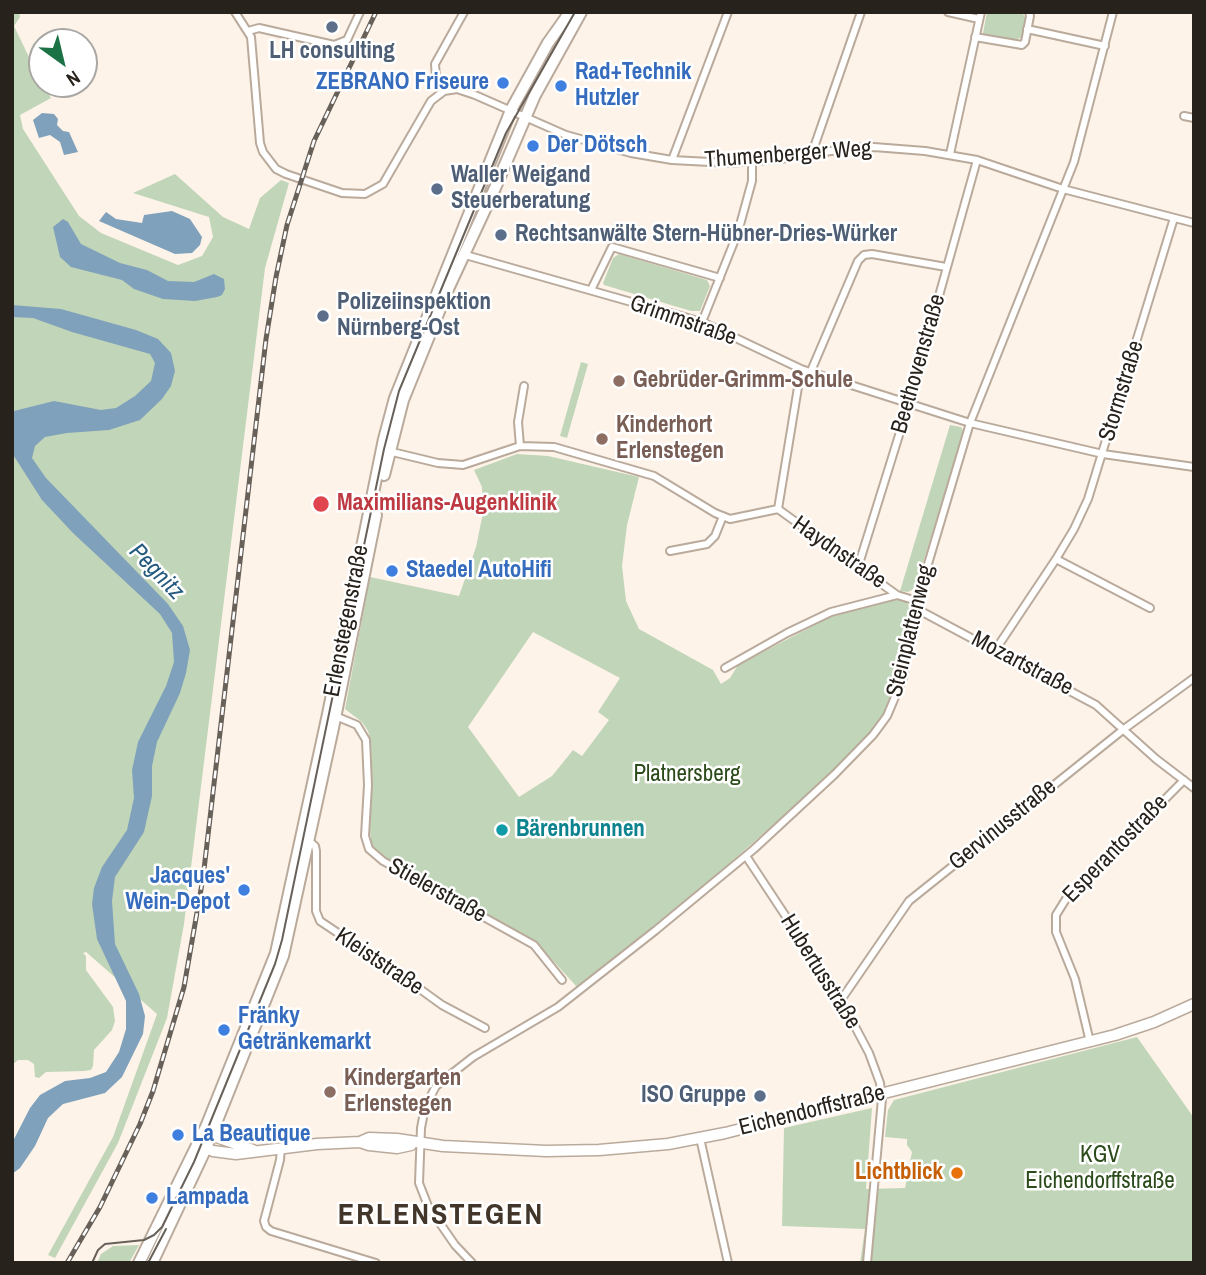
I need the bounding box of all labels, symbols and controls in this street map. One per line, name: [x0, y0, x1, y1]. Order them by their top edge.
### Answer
marker: LH consulting: [324, 19, 340, 35]
north arrow: [28, 28, 98, 98]
place label: LH consulting: [269, 38, 395, 66]
place label: Rad+Technik Hutzler: [575, 59, 692, 113]
text: N: [62, 65, 86, 93]
place label: ZEBRANO Friseure: [316, 69, 489, 97]
marker: ZEBRANO Friseure: [495, 75, 511, 91]
marker: Rad+Technik Hutzler: [553, 78, 569, 94]
place label: Der Dötsch: [547, 132, 648, 160]
street label: Thumenberger Weg: [704, 135, 872, 175]
marker: Der Dötsch: [525, 138, 541, 154]
place label: Waller Weigand Steuerberatung: [451, 162, 590, 216]
marker: Waller Weigand Steuerberatung: [429, 181, 445, 197]
place label: Rechtsanwälte Stern-Hübner-Dries-Würker: [515, 221, 897, 249]
marker: Rechtsanwälte Stern-Hübner-Dries-Würker: [493, 227, 509, 243]
place label: Polizeiinspektion Nürnberg-Ost: [337, 289, 491, 343]
street label: Grimmstraße: [626, 290, 740, 352]
street label: Beethovenstraße: [886, 291, 952, 437]
marker: Polizeiinspektion Nürnberg-Ost: [315, 308, 331, 324]
street label: Stormstraße: [1094, 337, 1150, 445]
place label: Gebrüder-Grimm-Schule: [633, 367, 853, 395]
marker: Gebrüder-Grimm-Schule: [611, 373, 627, 389]
place label: Kinderhort Erlenstegen: [616, 412, 724, 466]
marker: Kinderhort Erlenstegen: [594, 431, 610, 447]
place label: Maximilians-Augenklinik: [337, 490, 557, 518]
marker: Maximilians-Augenklinik: [311, 494, 331, 514]
street label: Haydnstraße: [787, 511, 891, 595]
water label: Pegnitz: [122, 538, 190, 606]
street label: Erlenstegenstraße: [319, 543, 375, 699]
place label: Staedel AutoHifi: [406, 557, 552, 585]
street label: Steinplattenweg: [881, 562, 941, 700]
marker: Staedel AutoHifi: [384, 563, 400, 579]
street label: Mozartstraße: [966, 626, 1078, 702]
park label: Platnersberg: [634, 761, 740, 789]
street label: Gervinusstraße: [944, 773, 1062, 877]
street label: Esperantostraße: [1058, 789, 1174, 909]
place label: Bärenbrunnen: [516, 816, 645, 844]
marker: Bärenbrunnen: [494, 822, 510, 838]
street label: Stielerstraße: [383, 853, 491, 929]
place label: Jacques' Wein-Depot: [126, 863, 230, 917]
marker: Jacques' Wein-Depot: [236, 882, 252, 898]
street label: Hubertusstraße: [774, 910, 866, 1034]
street label: Kleiststraße: [330, 922, 428, 1002]
place label: Fränky Getränkemarkt: [238, 1003, 371, 1057]
marker: Fränky Getränkemarkt: [216, 1022, 232, 1038]
place label: Kindergarten Erlenstegen: [344, 1065, 461, 1119]
street label: Eichendorffstraße: [736, 1080, 888, 1142]
place label: ISO Gruppe: [641, 1082, 746, 1110]
marker: Kindergarten Erlenstegen: [322, 1084, 338, 1100]
marker: ISO Gruppe: [752, 1088, 768, 1104]
place label: La Beautique: [192, 1121, 310, 1149]
marker: La Beautique: [170, 1127, 186, 1143]
park label: KGV Eichendorffstraße: [1025, 1142, 1175, 1196]
place label: Lichtblick: [855, 1159, 943, 1187]
marker: Lichtblick: [949, 1165, 965, 1181]
place label: Lampada: [166, 1184, 249, 1212]
marker: Lampada: [144, 1190, 160, 1206]
district label: ERLENSTEGEN: [339, 1198, 543, 1234]

